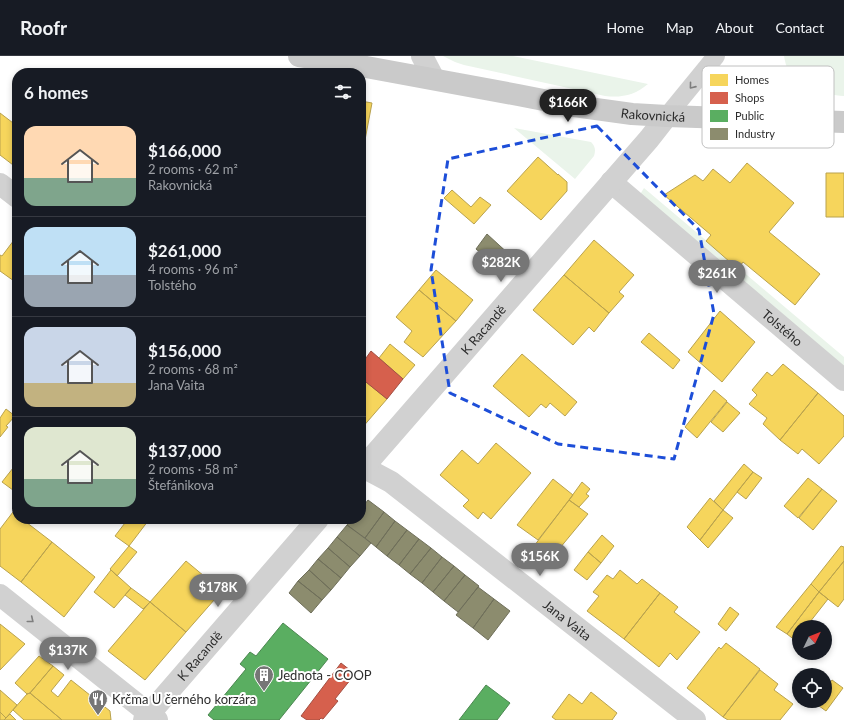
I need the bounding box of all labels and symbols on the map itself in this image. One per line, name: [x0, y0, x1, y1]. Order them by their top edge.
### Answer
legend: [702, 66, 834, 148]
text: Homes: [735, 73, 769, 86]
one-way arrow: [689, 82, 696, 89]
pin: $166K: [540, 89, 596, 123]
text: Shops: [735, 91, 764, 104]
street label: Rakovnická: [620, 105, 685, 125]
text: Public: [735, 109, 764, 122]
text: Industry: [735, 127, 775, 140]
pin: $282K: [473, 249, 529, 283]
pin: $261K: [689, 260, 745, 294]
street label: K Racandě: [457, 301, 509, 358]
street label: Tolstého: [759, 306, 806, 349]
pin: $156K: [512, 543, 568, 577]
pin: $178K: [190, 574, 246, 608]
street label: Jana Vaita: [540, 596, 595, 644]
one-way arrow: [26, 615, 33, 622]
north arrow: [792, 620, 832, 660]
street label: K Racandě: [174, 627, 226, 684]
pin: $137K: [40, 637, 96, 671]
building icon: Jednota - COOP: [253, 664, 275, 692]
place label: Jednota - COOP: [278, 667, 372, 683]
restaurant icon: Krčma U černého korzára: [87, 688, 109, 716]
place label: Krčma U černého korzára: [112, 691, 256, 707]

